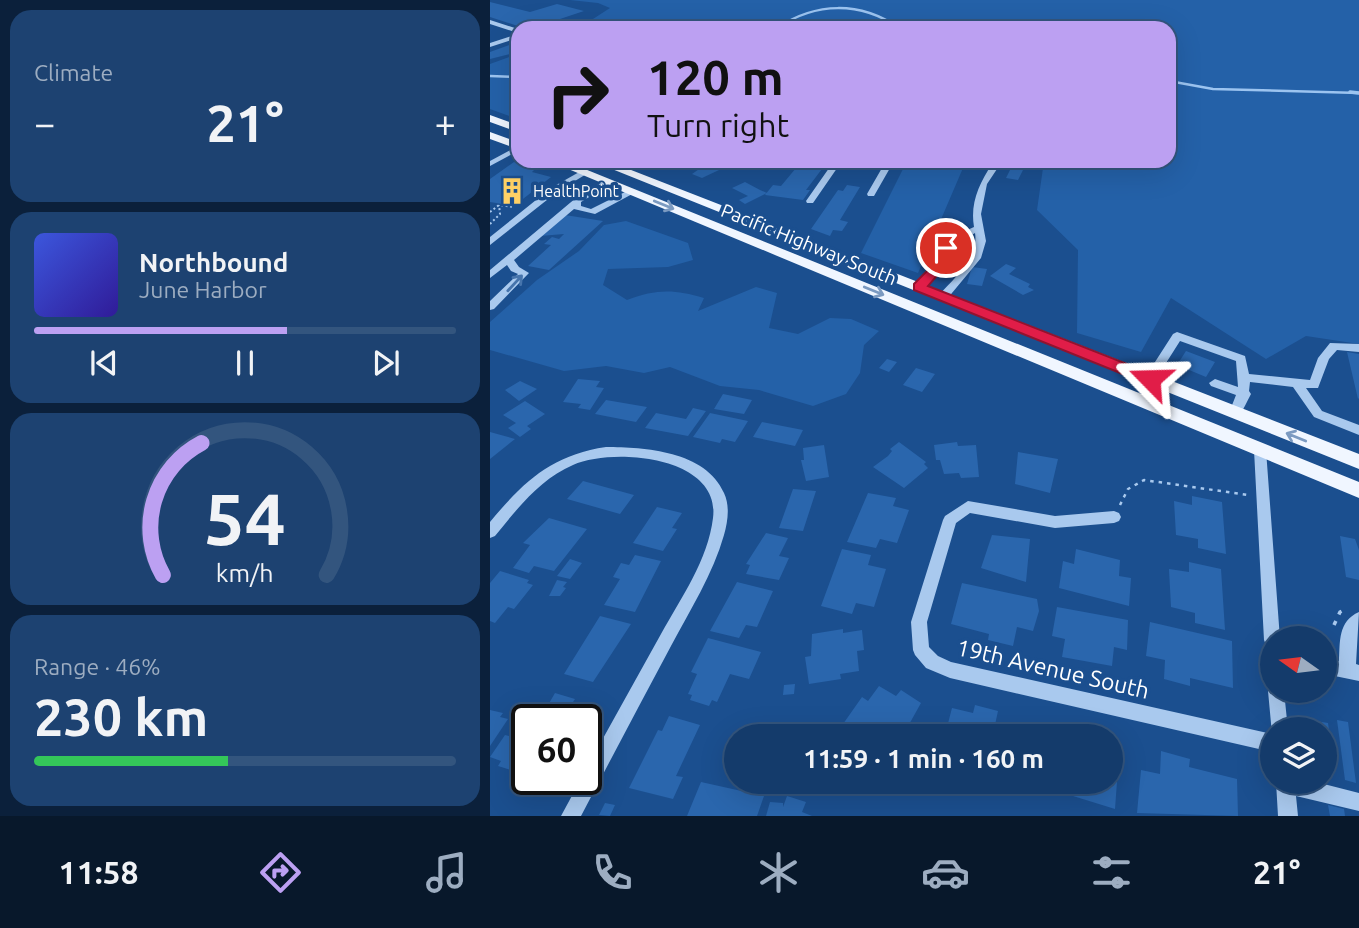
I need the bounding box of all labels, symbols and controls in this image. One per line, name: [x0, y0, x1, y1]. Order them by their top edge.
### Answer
icon: right: [532, 49, 623, 140]
text: 120 m: [647, 49, 784, 104]
text: Climate: [34, 60, 113, 85]
text: 21°: [206, 94, 284, 152]
text: −: [34, 102, 55, 144]
text: +: [435, 102, 456, 144]
text: Turn right: [647, 107, 789, 143]
building icon: HealthPoint: [497, 176, 527, 206]
place label: HealthPoint: [533, 182, 620, 200]
street label: Pacific Highway South: [718, 199, 900, 289]
one-way arrow: [652, 200, 674, 213]
pin: [916, 218, 976, 278]
icon: arrive: [927, 229, 965, 267]
text: Northbound: [139, 248, 288, 277]
one-way arrow: [507, 275, 524, 292]
text: June Harbor: [139, 277, 267, 302]
one-way arrow: [863, 285, 885, 298]
position arrow: [1113, 342, 1187, 416]
icon: previous: [85, 344, 123, 382]
icon: pause: [226, 344, 264, 382]
icon: next: [367, 344, 405, 382]
one-way arrow: [1285, 430, 1307, 443]
text: 54: [204, 477, 286, 559]
text: km/h: [216, 559, 274, 587]
north arrow: [1260, 626, 1337, 704]
map controls: [1260, 626, 1337, 794]
street label: 19th Avenue South: [954, 634, 1152, 703]
text: Range · 46%: [34, 654, 161, 679]
text: 230 km: [34, 688, 208, 746]
speed limit sign: 60: [511, 704, 602, 795]
button: layers: [1260, 717, 1337, 794]
text: 11:59 · 1 min · 160 m: [803, 744, 1044, 773]
icon: directions: [256, 848, 305, 897]
icon: music: [422, 848, 471, 897]
icon: phone: [588, 848, 637, 897]
icon: climate: [754, 848, 803, 897]
icon: car: [921, 848, 970, 897]
icon: filters: [1087, 848, 1136, 897]
text: 11:58: [59, 854, 139, 890]
text: 21°: [1253, 854, 1300, 890]

